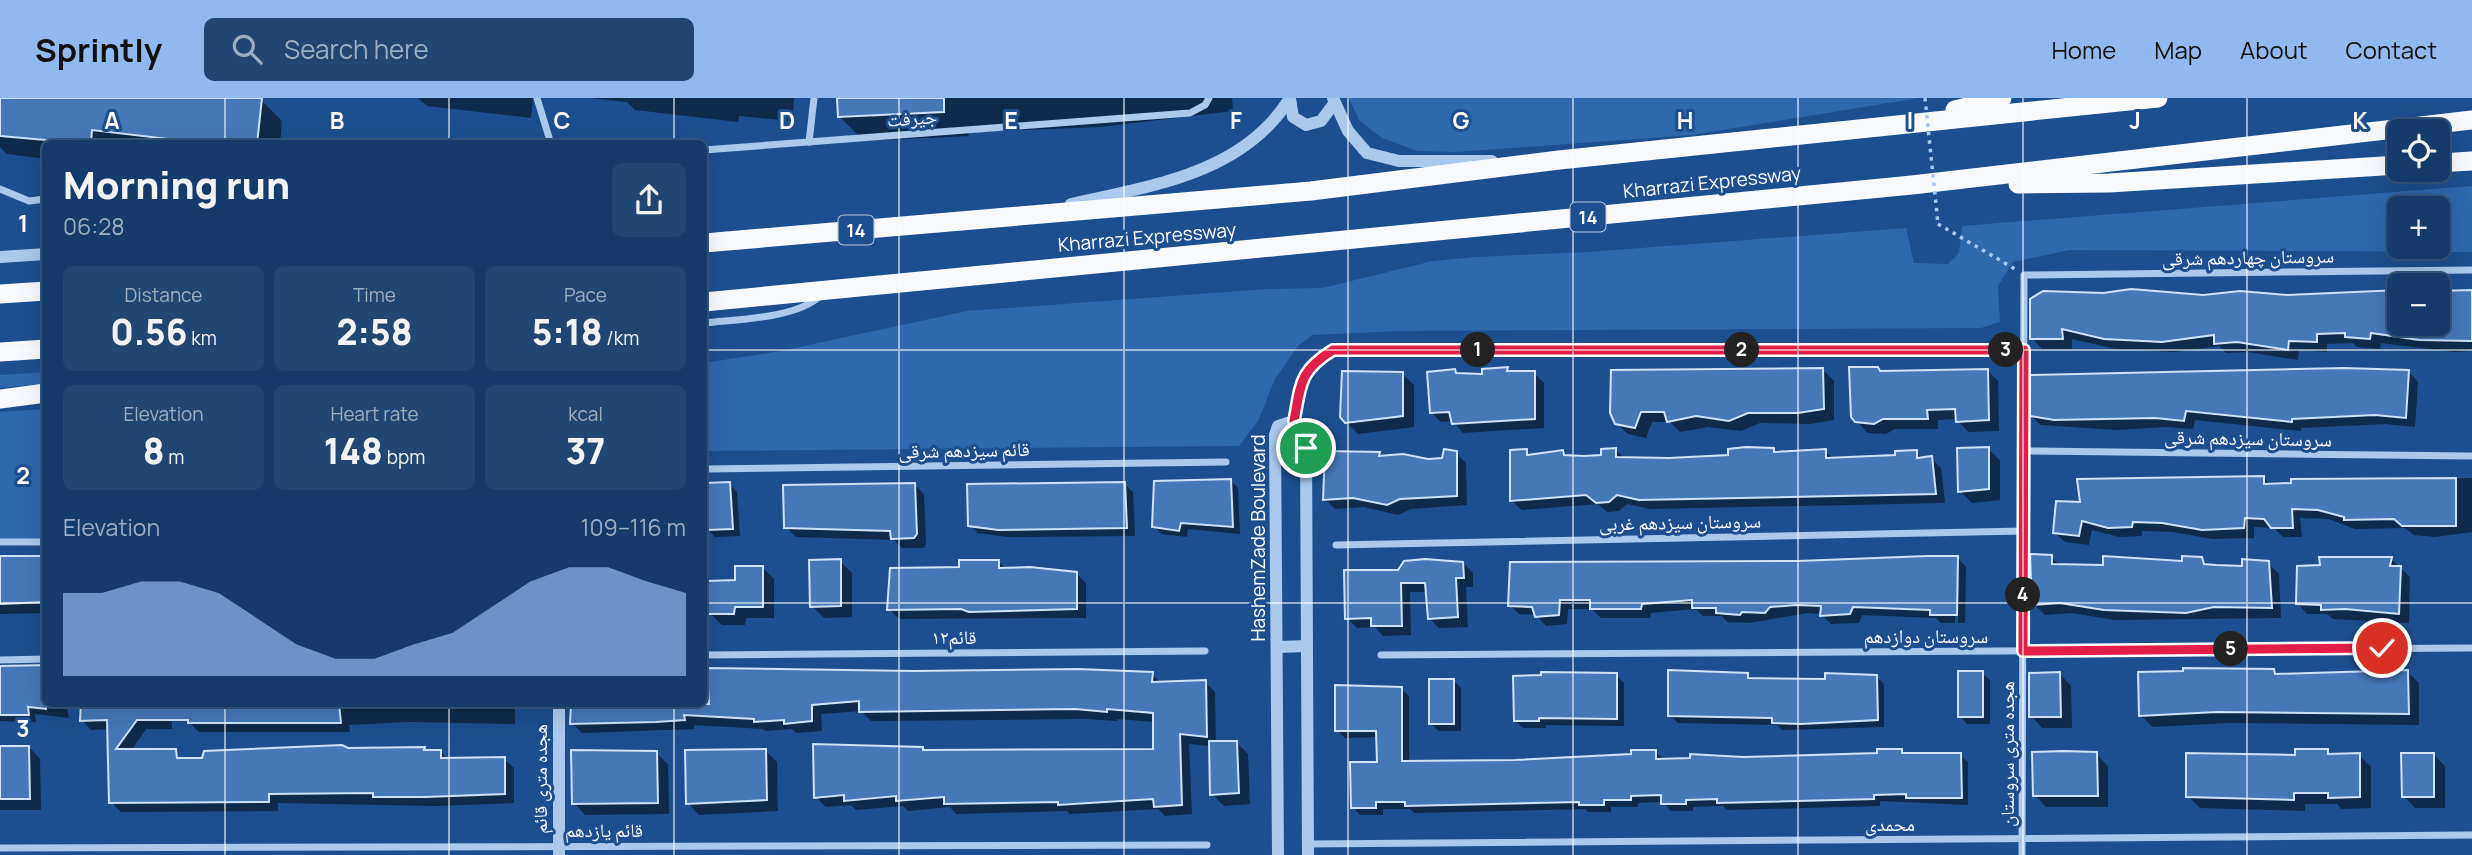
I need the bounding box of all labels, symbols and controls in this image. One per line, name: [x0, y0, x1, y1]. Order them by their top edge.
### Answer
search box: [204, 18, 694, 81]
text: Sprintly: [35, 27, 162, 72]
icon: search: [228, 30, 266, 68]
text: Search here: [284, 31, 429, 67]
text: Home: [2051, 33, 2116, 66]
text: Map: [2154, 33, 2202, 66]
text: About: [2240, 33, 2308, 66]
text: Contact: [2346, 33, 2437, 66]
street label: جيرفت: [886, 103, 938, 133]
text: A: [104, 104, 120, 136]
text: B: [330, 104, 344, 136]
text: C: [554, 104, 571, 136]
text: D: [779, 104, 795, 136]
text: E: [1004, 104, 1018, 136]
text: F: [1230, 104, 1242, 136]
text: G: [1453, 104, 1470, 136]
text: H: [1677, 104, 1693, 136]
text: I: [1907, 104, 1913, 136]
text: J: [2129, 104, 2141, 136]
text: K: [2353, 104, 2368, 136]
map controls: [2387, 119, 2450, 336]
button: locate: [2387, 119, 2450, 182]
text: Morning run: [63, 158, 290, 210]
street label: Kharrazi Expressway: [1622, 160, 1802, 204]
button: share: [612, 163, 686, 237]
button: +: [2387, 196, 2450, 259]
road number: 14: [1570, 202, 1606, 232]
text: 1: [18, 207, 28, 239]
text: 06:28: [63, 210, 125, 242]
road number: 14: [838, 216, 874, 244]
street label: Kharrazi Expressway: [1057, 216, 1237, 258]
street label: سروستان چهاردهم شرقی: [2162, 242, 2334, 272]
button: −: [2387, 273, 2450, 336]
text: Distance: [125, 282, 202, 308]
text: Time: [353, 282, 396, 308]
text: Pace: [564, 282, 607, 308]
text: 0.56: [110, 308, 187, 356]
text: 2:58: [336, 308, 413, 356]
text: 5:18: [532, 308, 603, 356]
text: km: [187, 325, 217, 351]
text: /km: [603, 325, 639, 351]
pin: 1: [1460, 332, 1496, 368]
pin: 2: [1724, 332, 1760, 368]
pin: 3: [1988, 332, 2024, 368]
text: 1: [1473, 336, 1482, 362]
text: 2: [1736, 336, 1747, 362]
text: 3: [2000, 336, 2011, 362]
text: Elevation: [123, 401, 204, 427]
text: Heart rate: [330, 401, 419, 427]
text: kcal: [568, 401, 603, 427]
pin: [1276, 418, 1336, 478]
street label: سروستان سیزدهم شرقی: [2164, 424, 2332, 452]
text: 8: [143, 427, 164, 475]
text: 148: [324, 427, 383, 475]
text: 37: [566, 427, 605, 475]
icon: arrive: [1287, 429, 1325, 467]
street label: HashemZade Boulevard: [1245, 434, 1271, 642]
street label: قائم سیزدهم شرقی: [898, 436, 1030, 464]
text: m: [164, 444, 184, 470]
text: bpm: [383, 444, 425, 470]
text: 2: [16, 459, 30, 491]
street label: سروستان سیزدهم غربی: [1599, 508, 1761, 536]
text: Elevation: [63, 511, 160, 543]
text: 109–116 m: [580, 511, 686, 543]
pin: 4: [2006, 578, 2040, 612]
text: 4: [2017, 581, 2028, 607]
pin: [2352, 618, 2412, 678]
street label: سروستان دوازدهم: [1864, 623, 1988, 649]
street label: قائم۱۲: [931, 624, 977, 650]
icon: check: [2363, 629, 2401, 667]
pin: 5: [2214, 632, 2248, 666]
text: 5: [2225, 635, 2236, 661]
street label: هجده متری سروستان: [1994, 681, 2020, 827]
text: 3: [16, 712, 30, 744]
street label: هجده متری قائم: [527, 724, 553, 834]
street label: محمدی: [1865, 811, 1915, 837]
street label: قائم یازدهم: [565, 817, 643, 843]

